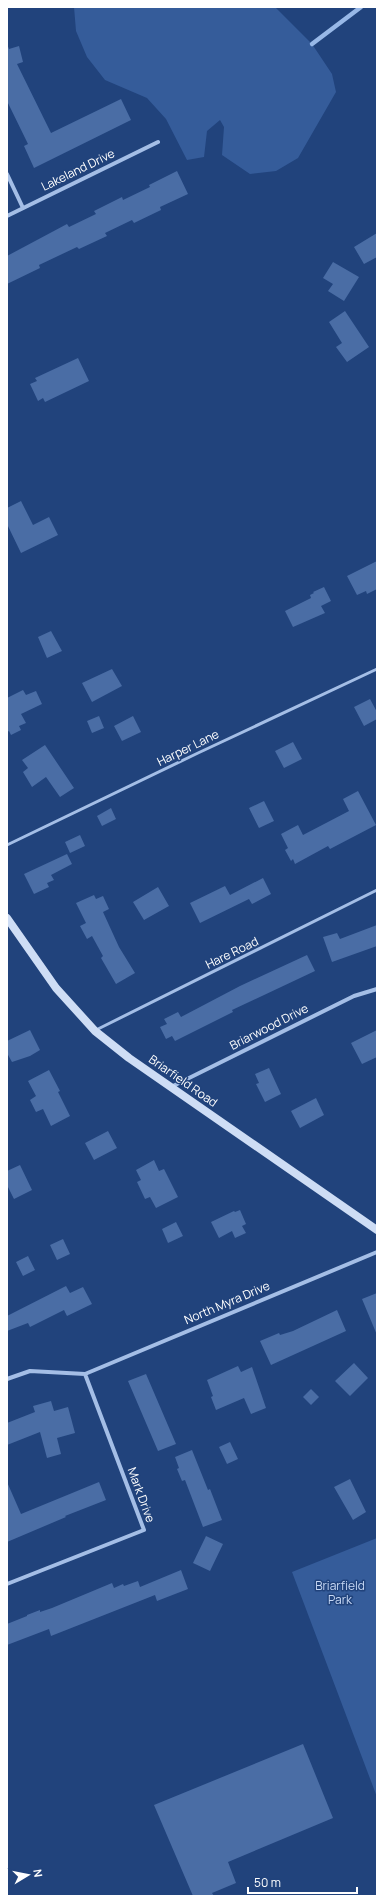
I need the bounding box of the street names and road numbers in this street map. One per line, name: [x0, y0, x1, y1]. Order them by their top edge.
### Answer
street label: Lakeland Drive: [38, 144, 117, 195]
street label: Harper Lane: [154, 725, 222, 770]
street label: Hare Road: [202, 932, 261, 973]
street label: Briarwood Drive: [227, 999, 311, 1054]
street label: Briarfield Road: [145, 1051, 221, 1111]
street label: North Myra Drive: [181, 1277, 272, 1328]
street label: Mark Drive: [124, 1465, 159, 1525]

